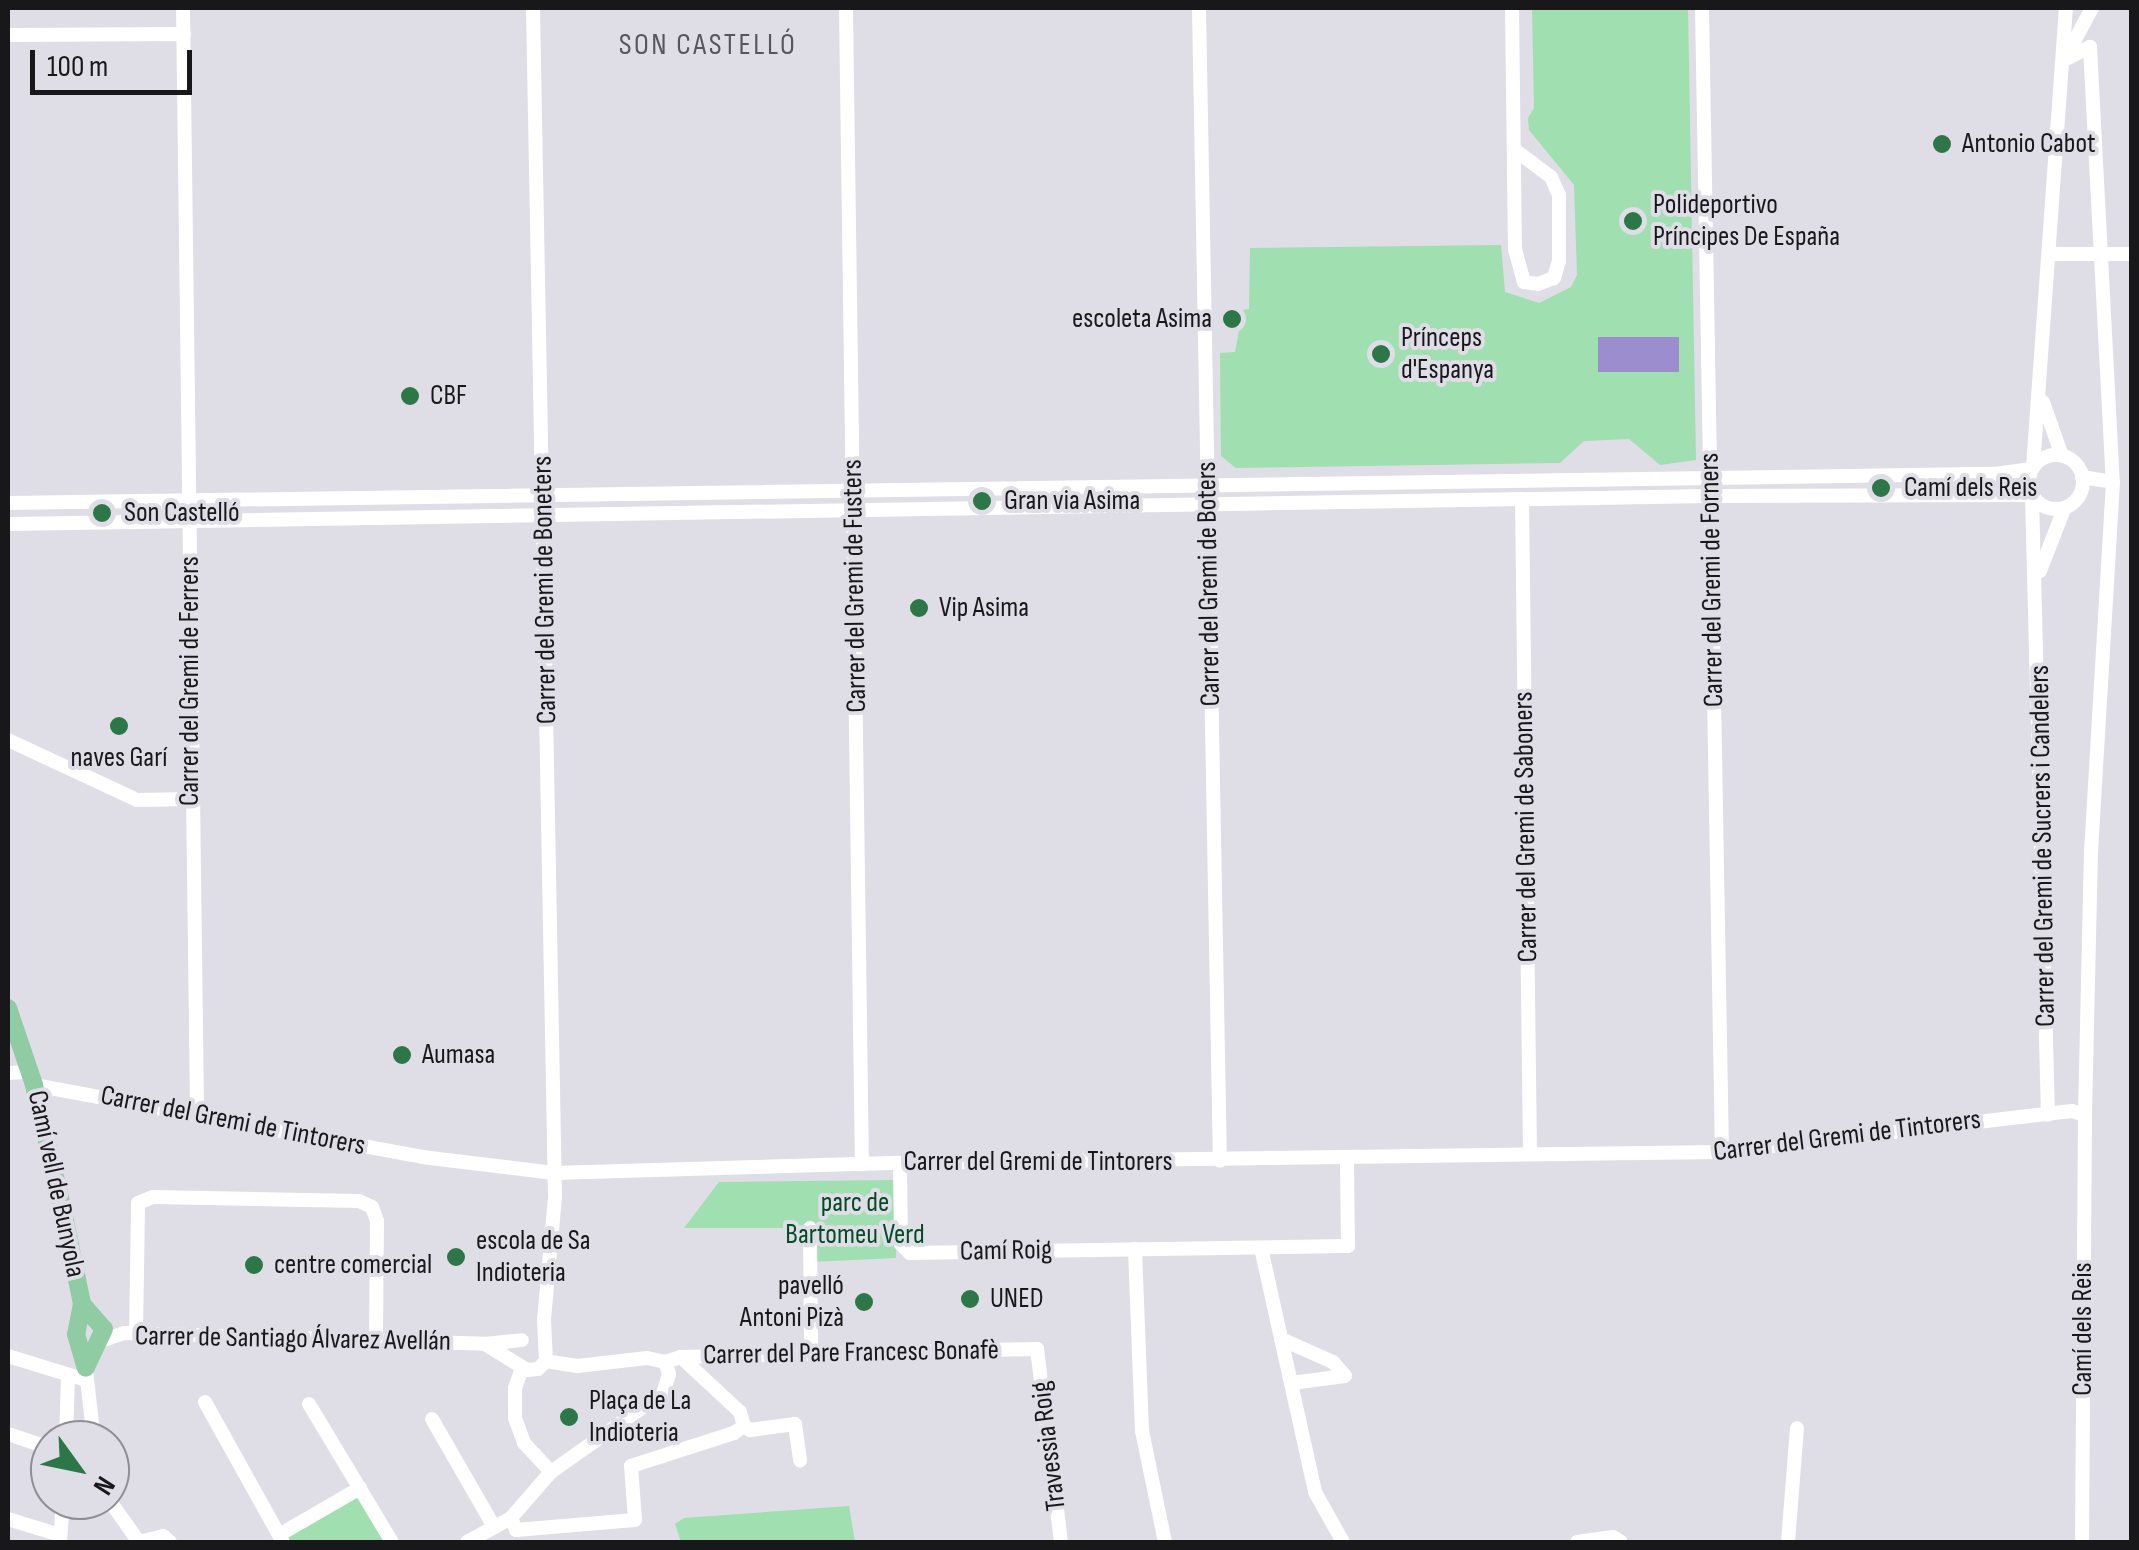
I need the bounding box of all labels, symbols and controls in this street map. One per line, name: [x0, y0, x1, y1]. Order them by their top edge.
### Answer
district label: SON CASTELLÓ: [619, 27, 797, 63]
scale bar: [35, 30, 198, 92]
text: 100 m: [47, 49, 108, 85]
place label: Antonio Cabot: [1962, 127, 2096, 161]
marker: Antonio Cabot: [1931, 133, 1953, 155]
place label: Polideportivo Príncipes De España: [1653, 188, 1840, 254]
marker: Polideportivo Príncipes De España: [1622, 210, 1644, 232]
place label: escoleta Asima: [1072, 302, 1212, 336]
marker: escoleta Asima: [1221, 308, 1243, 330]
place label: Prínceps d'Espanya: [1401, 321, 1494, 387]
marker: Prínceps d'Espanya: [1370, 343, 1392, 365]
place label: CBF: [430, 379, 467, 413]
marker: CBF: [399, 385, 421, 407]
street label: Carrer del Gremi de Forners: [1693, 452, 1731, 708]
street label: Carrer del Gremi de Boneters: [526, 456, 564, 724]
street label: Carrer del Gremi de Fusters: [836, 459, 874, 713]
street label: Carrer del Gremi de Boters: [1190, 461, 1228, 707]
place label: Camí dels Reis: [1904, 471, 2037, 505]
marker: Camí dels Reis: [1868, 475, 1894, 501]
place label: Gran via Asima: [1004, 484, 1140, 518]
marker: Gran via Asima: [969, 488, 995, 514]
place label: Son Castelló: [124, 496, 240, 530]
marker: Son Castelló: [89, 500, 115, 526]
street label: Carrer del Gremi de Ferrers: [173, 556, 207, 806]
place label: Vip Asima: [939, 591, 1029, 625]
marker: Vip Asima: [908, 597, 930, 619]
street label: Carrer del Gremi de Sucrers i Candelers: [2023, 665, 2063, 1027]
street label: Carrer del Gremi de Saboners: [1507, 691, 1545, 963]
marker: naves Garí: [108, 715, 130, 737]
place label: naves Garí: [71, 741, 167, 775]
place label: Aumasa: [422, 1038, 495, 1072]
marker: Aumasa: [391, 1044, 413, 1066]
street label: Carrer del Gremi de Tintorers: [98, 1079, 368, 1163]
street label: Camí vell de Bunyola: [20, 1088, 92, 1280]
street label: Carrer del Gremi de Tintorers: [1711, 1103, 1983, 1169]
street label: Carrer del Gremi de Tintorers: [904, 1145, 1172, 1179]
park label: parc de Bartomeu Verd: [785, 1186, 925, 1252]
place label: escola de Sa Indioteria: [476, 1224, 591, 1290]
street label: Camí Roig: [960, 1233, 1052, 1269]
marker: escola de Sa Indioteria: [445, 1246, 467, 1268]
place label: centre comercial: [274, 1248, 432, 1282]
marker: centre comercial: [243, 1254, 265, 1276]
street label: Camí dels Reis: [2066, 1262, 2100, 1396]
place label: pavelló Antoni Pizà: [740, 1269, 844, 1335]
place label: UNED: [990, 1282, 1043, 1316]
marker: UNED: [959, 1288, 981, 1310]
marker: pavelló Antoni Pizà: [853, 1291, 875, 1313]
street label: Carrer de Santiago Álvarez Avellán: [135, 1319, 451, 1359]
street label: Carrer del Pare Francesc Bonafè: [703, 1334, 999, 1372]
street label: Travessia Roig: [1024, 1379, 1074, 1513]
place label: Plaça de La Indioteria: [589, 1384, 691, 1450]
marker: Plaça de La Indioteria: [558, 1406, 580, 1428]
north arrow: [30, 1420, 130, 1520]
text: N: [86, 1470, 122, 1501]

